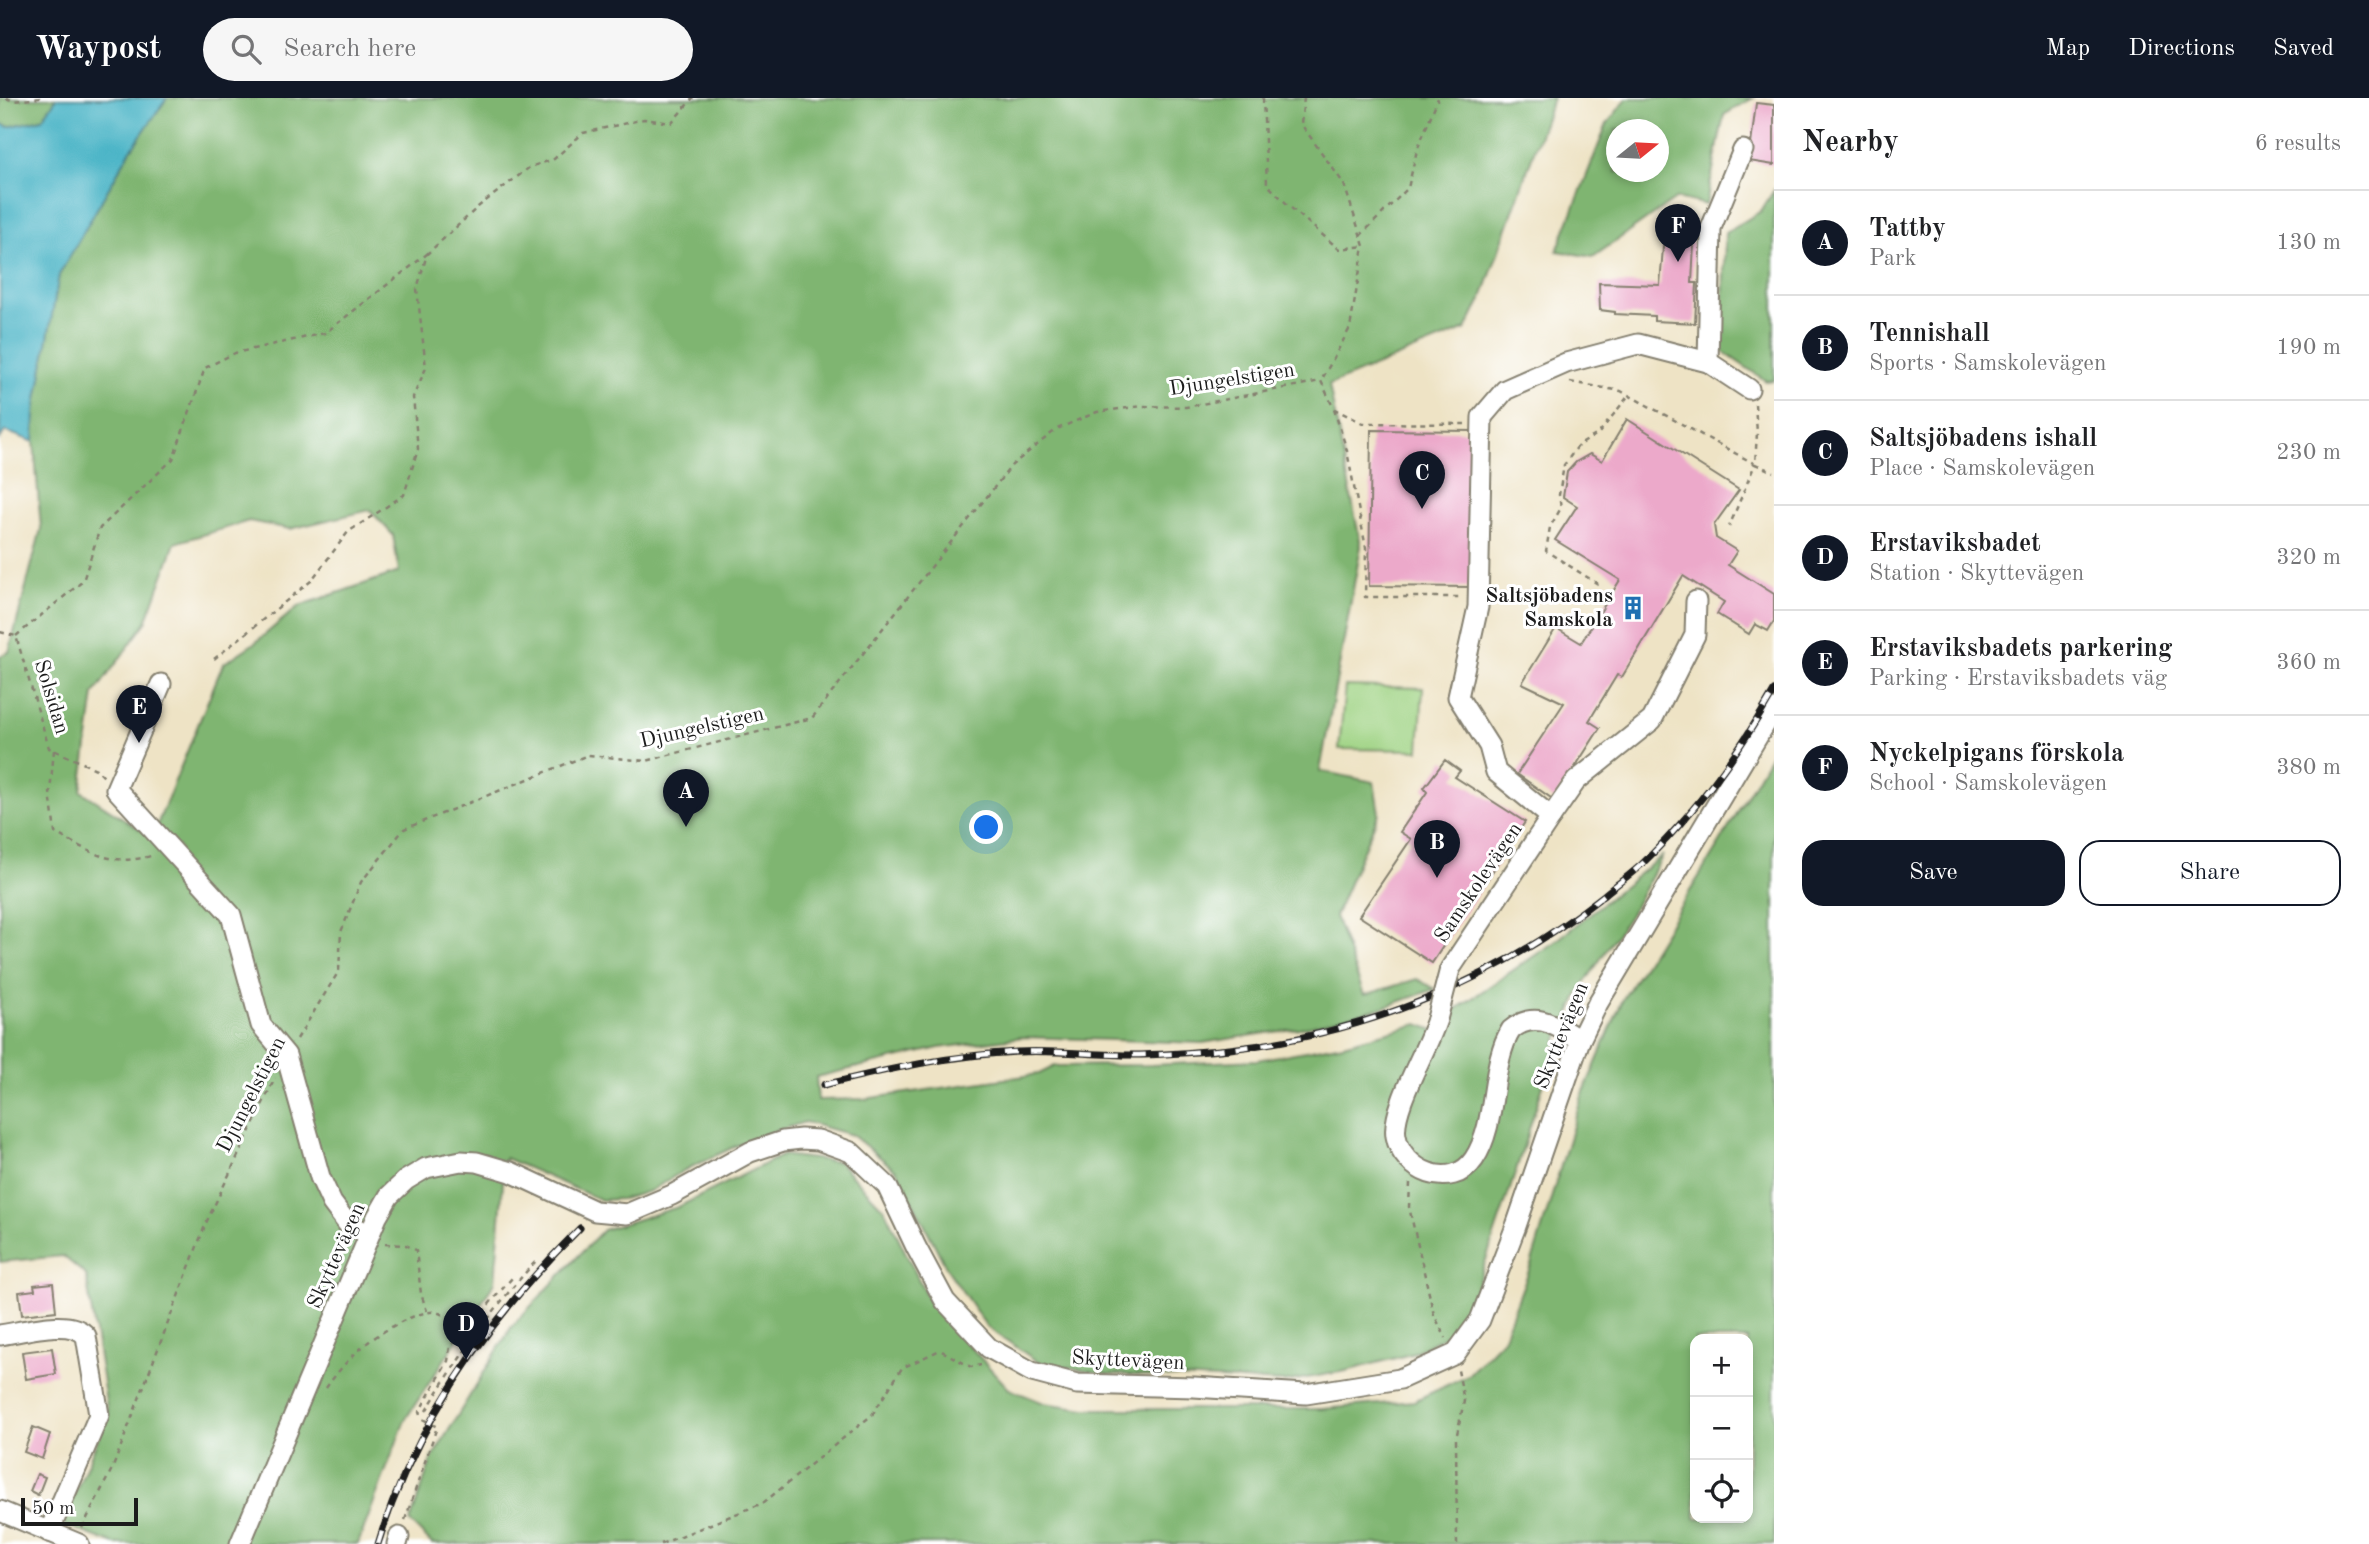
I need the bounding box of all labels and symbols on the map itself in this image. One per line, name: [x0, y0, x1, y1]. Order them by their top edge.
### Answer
north arrow: [1606, 119, 1669, 182]
pin: F: [1655, 204, 1701, 262]
street label: Djungelstigen: [1168, 360, 1296, 400]
pin: C: [1399, 451, 1445, 509]
place label: Saltsjöbadens Samskola: [1485, 586, 1613, 631]
building icon: Saltsjöbadens Samskola: [1619, 594, 1647, 622]
street label: Solsidan: [30, 657, 72, 737]
pin: E: [116, 685, 162, 743]
street label: Djungelstigen: [638, 704, 766, 752]
pin: A: [663, 769, 709, 827]
your location: [969, 810, 1003, 844]
street label: Samskolevägen: [1431, 819, 1527, 947]
pin: B: [1414, 820, 1460, 878]
street label: Skyttevägen: [1531, 980, 1593, 1092]
street label: Djungelstigen: [214, 1034, 290, 1156]
street label: Skyttevägen: [304, 1200, 370, 1312]
pin: D: [443, 1302, 489, 1360]
street label: Skyttevägen: [1071, 1348, 1185, 1374]
scale bar: [21, 1495, 138, 1527]

